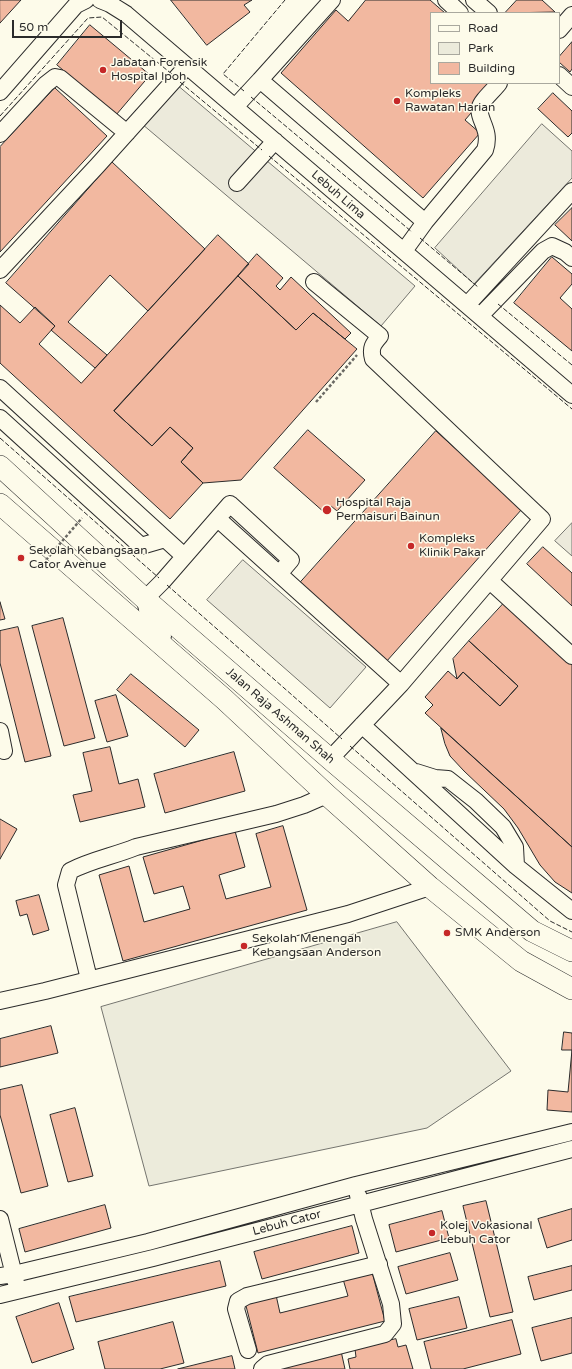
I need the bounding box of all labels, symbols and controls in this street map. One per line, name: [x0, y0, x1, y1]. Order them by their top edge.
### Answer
scale bar: [14, 12, 124, 38]
legend: [430, 12, 560, 84]
text: 50 m: [19, 20, 48, 34]
text: Road: [468, 21, 498, 35]
text: Park: [468, 41, 494, 55]
place label: Jabatan Forensik Hospital Ipoh: [111, 56, 207, 84]
text: Building: [468, 61, 515, 75]
marker: Jabatan Forensik Hospital Ipoh: [98, 65, 108, 75]
place label: Kompleks Rawatan Harian: [405, 87, 495, 115]
marker: Kompleks Rawatan Harian: [392, 96, 402, 106]
street label: Lebuh Lima: [308, 168, 368, 222]
place label: Hospital Raja Permaisuri Bainun: [336, 496, 440, 524]
marker: Hospital Raja Permaisuri Bainun: [321, 504, 333, 516]
place label: Kompleks Klinik Pakar: [419, 532, 485, 560]
marker: Kompleks Klinik Pakar: [406, 541, 416, 551]
place label: Sekolah Kebangsaan Cator Avenue: [29, 544, 148, 572]
marker: Sekolah Kebangsaan Cator Avenue: [16, 553, 26, 563]
street label: Jalan Raja Ashman Shah: [223, 665, 337, 767]
place label: SMK Anderson: [455, 926, 541, 940]
marker: SMK Anderson: [442, 928, 452, 938]
place label: Sekolah Menengah Kebangsaan Anderson: [252, 932, 381, 960]
marker: Sekolah Menengah Kebangsaan Anderson: [239, 941, 249, 951]
street label: Lebuh Cator: [251, 1207, 323, 1239]
place label: Kolej Vokasional Lebuh Cator: [440, 1219, 532, 1247]
marker: Kolej Vokasional Lebuh Cator: [427, 1228, 437, 1238]

